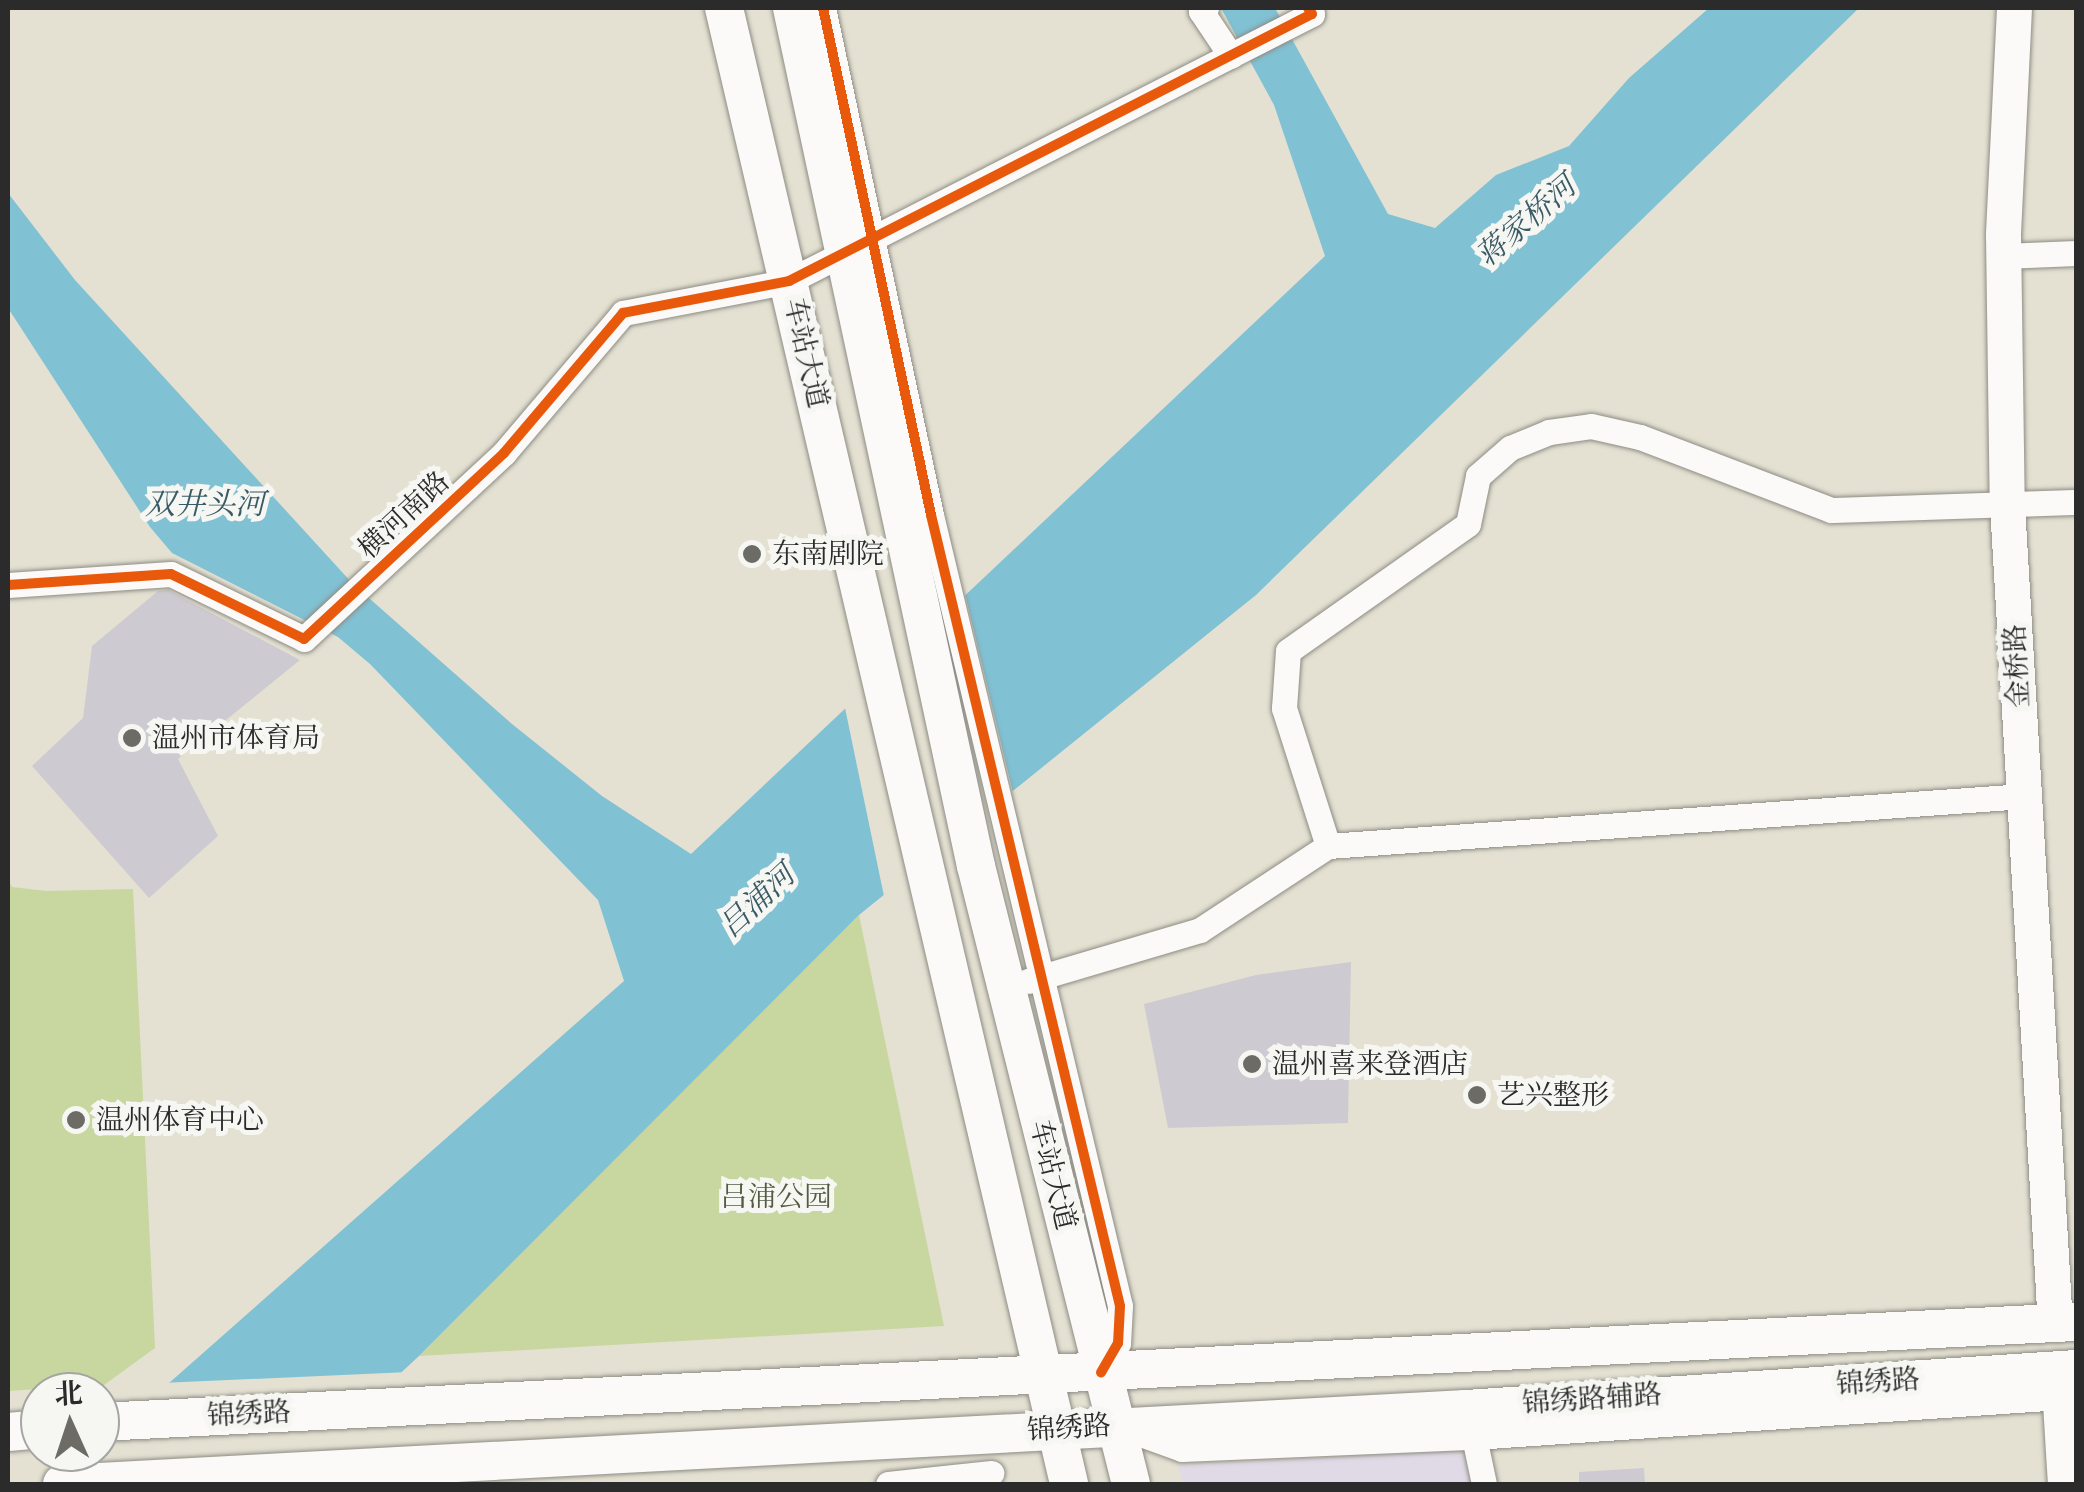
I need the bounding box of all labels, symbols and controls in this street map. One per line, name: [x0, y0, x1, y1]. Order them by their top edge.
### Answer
water label: 蒋家桥河: [1469, 168, 1583, 274]
street label: 车站大道: [777, 295, 835, 411]
street label: 横河南路: [352, 465, 456, 565]
water label: 双井头河: [145, 486, 265, 522]
place label: 东南剧院: [772, 537, 884, 571]
marker: 东南剧院: [741, 543, 763, 565]
street label: 金桥路: [1998, 623, 2036, 709]
place label: 温州市体育局: [152, 721, 320, 755]
marker: 温州市体育局: [121, 727, 143, 749]
water label: 吕浦河: [712, 857, 802, 945]
place label: 温州喜来登酒店: [1272, 1047, 1468, 1081]
marker: 温州喜来登酒店: [1241, 1053, 1263, 1075]
place label: 艺兴整形: [1497, 1078, 1609, 1112]
marker: 艺兴整形: [1466, 1084, 1488, 1106]
place label: 温州体育中心: [96, 1103, 264, 1137]
marker: 温州体育中心: [65, 1109, 87, 1131]
street label: 车站大道: [1023, 1117, 1083, 1233]
park label: 吕浦公园: [720, 1180, 832, 1214]
street label: 锦绣路: [1835, 1362, 1921, 1402]
north arrow: [20, 1372, 120, 1472]
text: 北: [54, 1375, 83, 1412]
street label: 锦绣路辅路: [1521, 1377, 1663, 1421]
street label: 锦绣路: [206, 1395, 292, 1433]
street label: 锦绣路: [1026, 1408, 1112, 1448]

